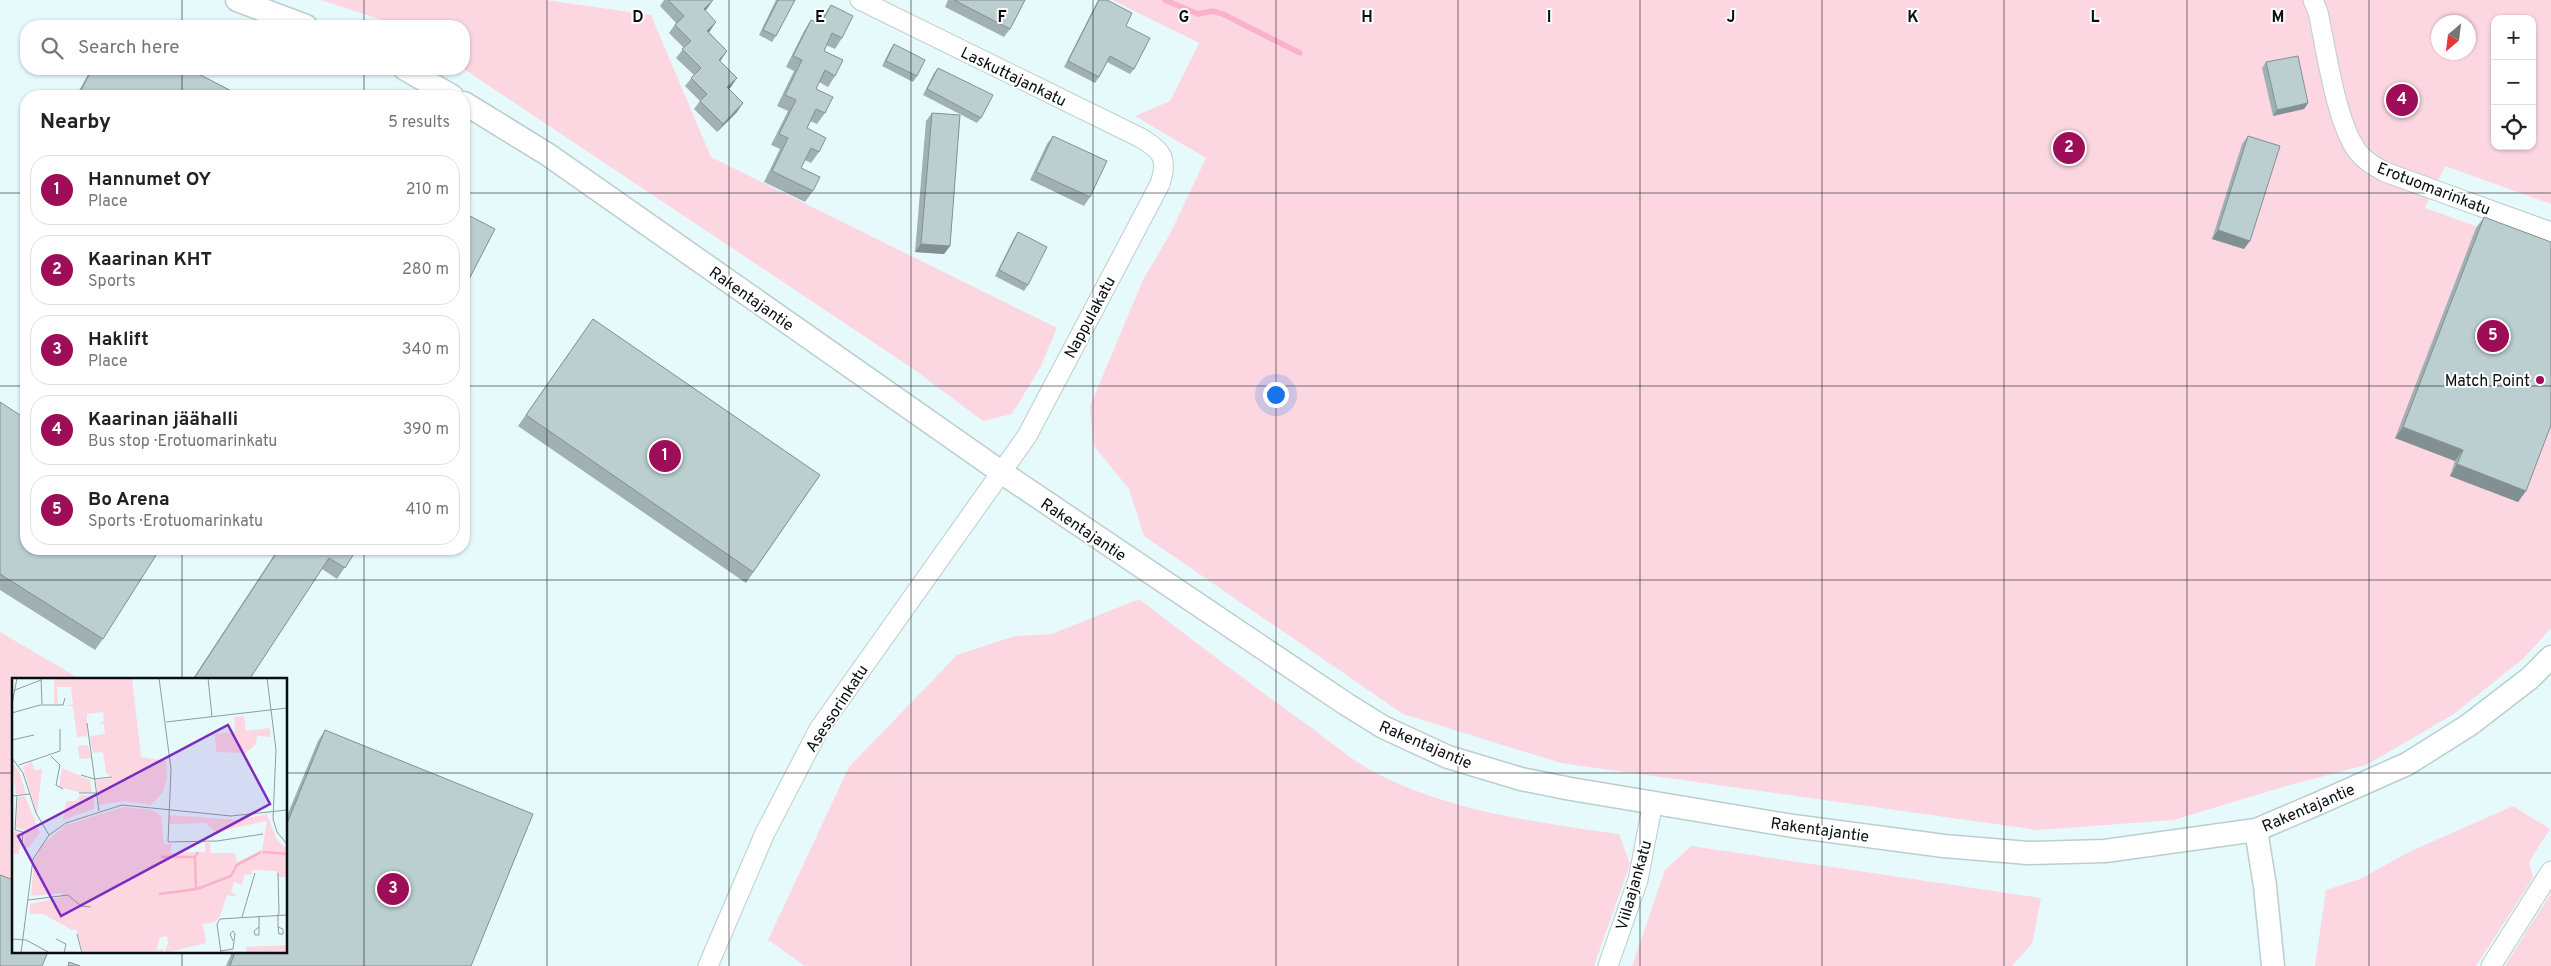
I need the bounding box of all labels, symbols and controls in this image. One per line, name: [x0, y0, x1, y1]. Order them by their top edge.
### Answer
text: D: [632, 8, 644, 28]
text: E: [815, 8, 825, 28]
text: F: [997, 8, 1007, 28]
text: G: [1179, 8, 1189, 28]
text: H: [1361, 8, 1373, 28]
text: I: [1547, 8, 1551, 28]
text: J: [1727, 8, 1735, 28]
text: K: [1907, 8, 1919, 28]
text: L: [2090, 8, 2100, 28]
text: M: [2272, 8, 2284, 28]
north arrow: [2431, 15, 2476, 60]
map controls: [2491, 15, 2536, 150]
button: +: [2491, 15, 2536, 60]
search box: [20, 20, 470, 75]
icon: search: [38, 34, 66, 62]
text: Search here: [78, 36, 180, 60]
street label: Laskuttajankatu: [957, 44, 1069, 112]
button: −: [2491, 60, 2536, 105]
pin: 4: [2386, 81, 2418, 119]
button: locate: [2491, 105, 2536, 150]
text: Nearby: [40, 109, 111, 136]
text: 5 results: [388, 113, 450, 133]
pin: 2: [2053, 129, 2085, 167]
street label: Erotuomarinkatu: [2374, 159, 2493, 221]
text: Hannumet OY: [88, 168, 211, 192]
text: 1: [54, 180, 60, 200]
text: 210 m: [406, 180, 449, 200]
text: Place: [88, 192, 128, 212]
text: Kaarinan KHT: [88, 248, 212, 272]
text: 2: [52, 260, 62, 280]
text: 280 m: [402, 260, 449, 280]
street label: Rakentajantie: [705, 263, 797, 336]
text: Sports: [88, 272, 136, 292]
street label: Nappulakatu: [1061, 274, 1121, 362]
pin: 5: [2477, 317, 2509, 355]
text: Haklift: [88, 328, 149, 352]
text: 3: [52, 340, 62, 360]
text: 340 m: [402, 340, 449, 360]
text: Place: [88, 352, 128, 372]
place label: Match Point: [2445, 372, 2530, 392]
marker: Match Point: [2534, 374, 2546, 386]
your location: [1263, 382, 1289, 408]
text: Kaarinan jäähalli: [88, 408, 238, 432]
text: 4: [52, 420, 62, 440]
text: 390 m: [403, 420, 449, 440]
text: Bus stop · Erotuomarinkatu: [88, 432, 277, 452]
pin: 1: [649, 437, 681, 475]
text: Bo Arena: [88, 488, 170, 512]
street label: Rakentajantie: [1036, 495, 1130, 567]
text: 5: [52, 500, 62, 520]
text: 410 m: [406, 500, 449, 520]
text: Sports · Erotuomarinkatu: [88, 512, 263, 532]
street label: Asessorinkatu: [802, 662, 873, 757]
inset map: [12, 678, 288, 954]
street label: Rakentajantie: [1376, 717, 1475, 774]
street label: Rakentajantie: [2259, 780, 2358, 837]
street label: Rakentajantie: [1769, 814, 1870, 848]
street label: Viilaajankatu: [1613, 838, 1657, 933]
pin: 3: [377, 870, 409, 908]

